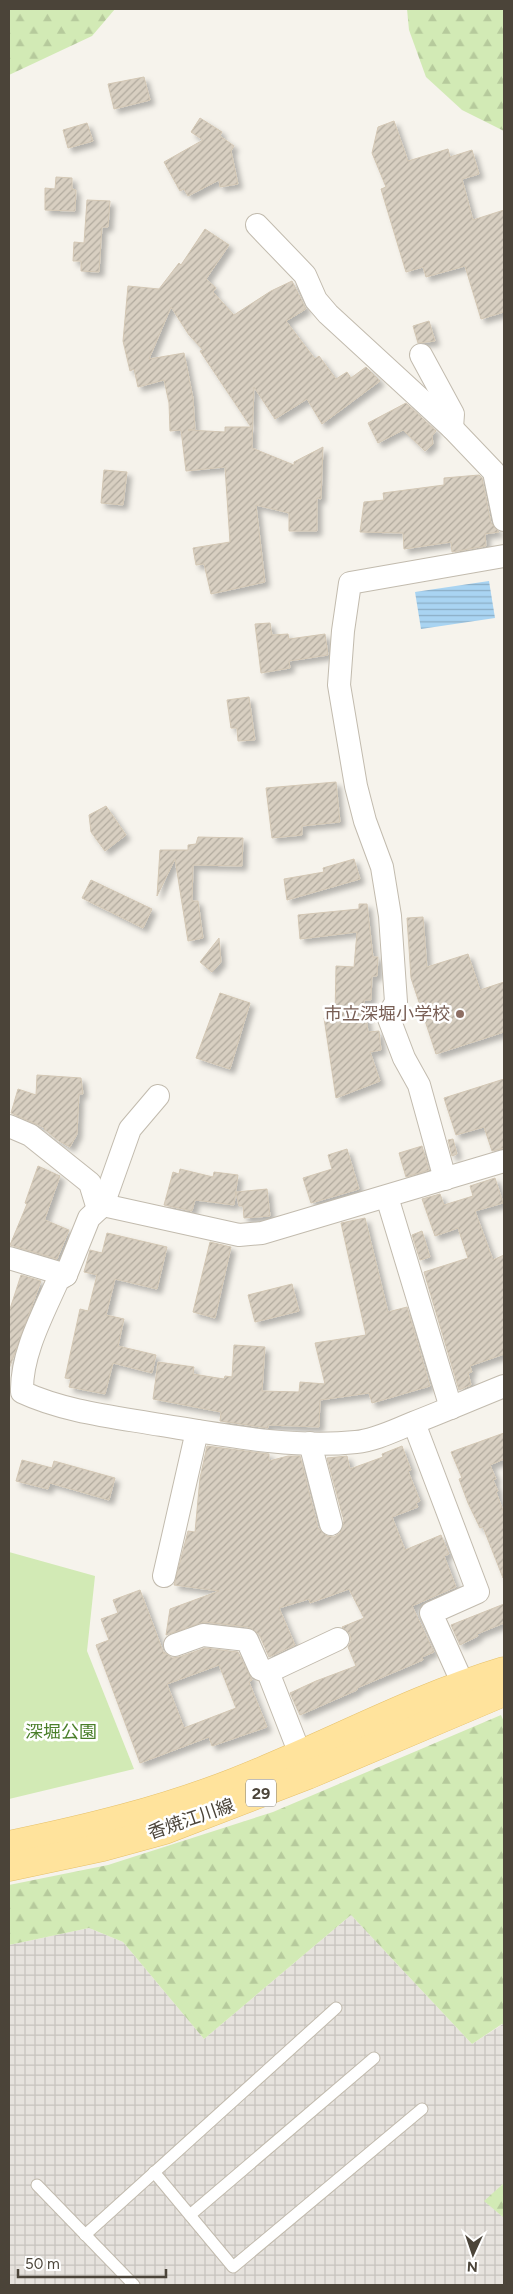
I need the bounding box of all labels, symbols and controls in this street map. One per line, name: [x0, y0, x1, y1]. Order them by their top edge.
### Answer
place label: 市立深堀小学校: [324, 1003, 450, 1025]
marker: 市立深堀小学校: [454, 1008, 466, 1020]
park label: 深堀公園: [25, 1721, 97, 1743]
road number: 29: [246, 1780, 276, 1806]
street label: 香焼江川線: [145, 1794, 237, 1844]
north arrow: [448, 2229, 498, 2279]
scale bar: [18, 2246, 165, 2278]
text: 50 m: [25, 2255, 60, 2273]
text: N: [466, 2258, 478, 2275]

